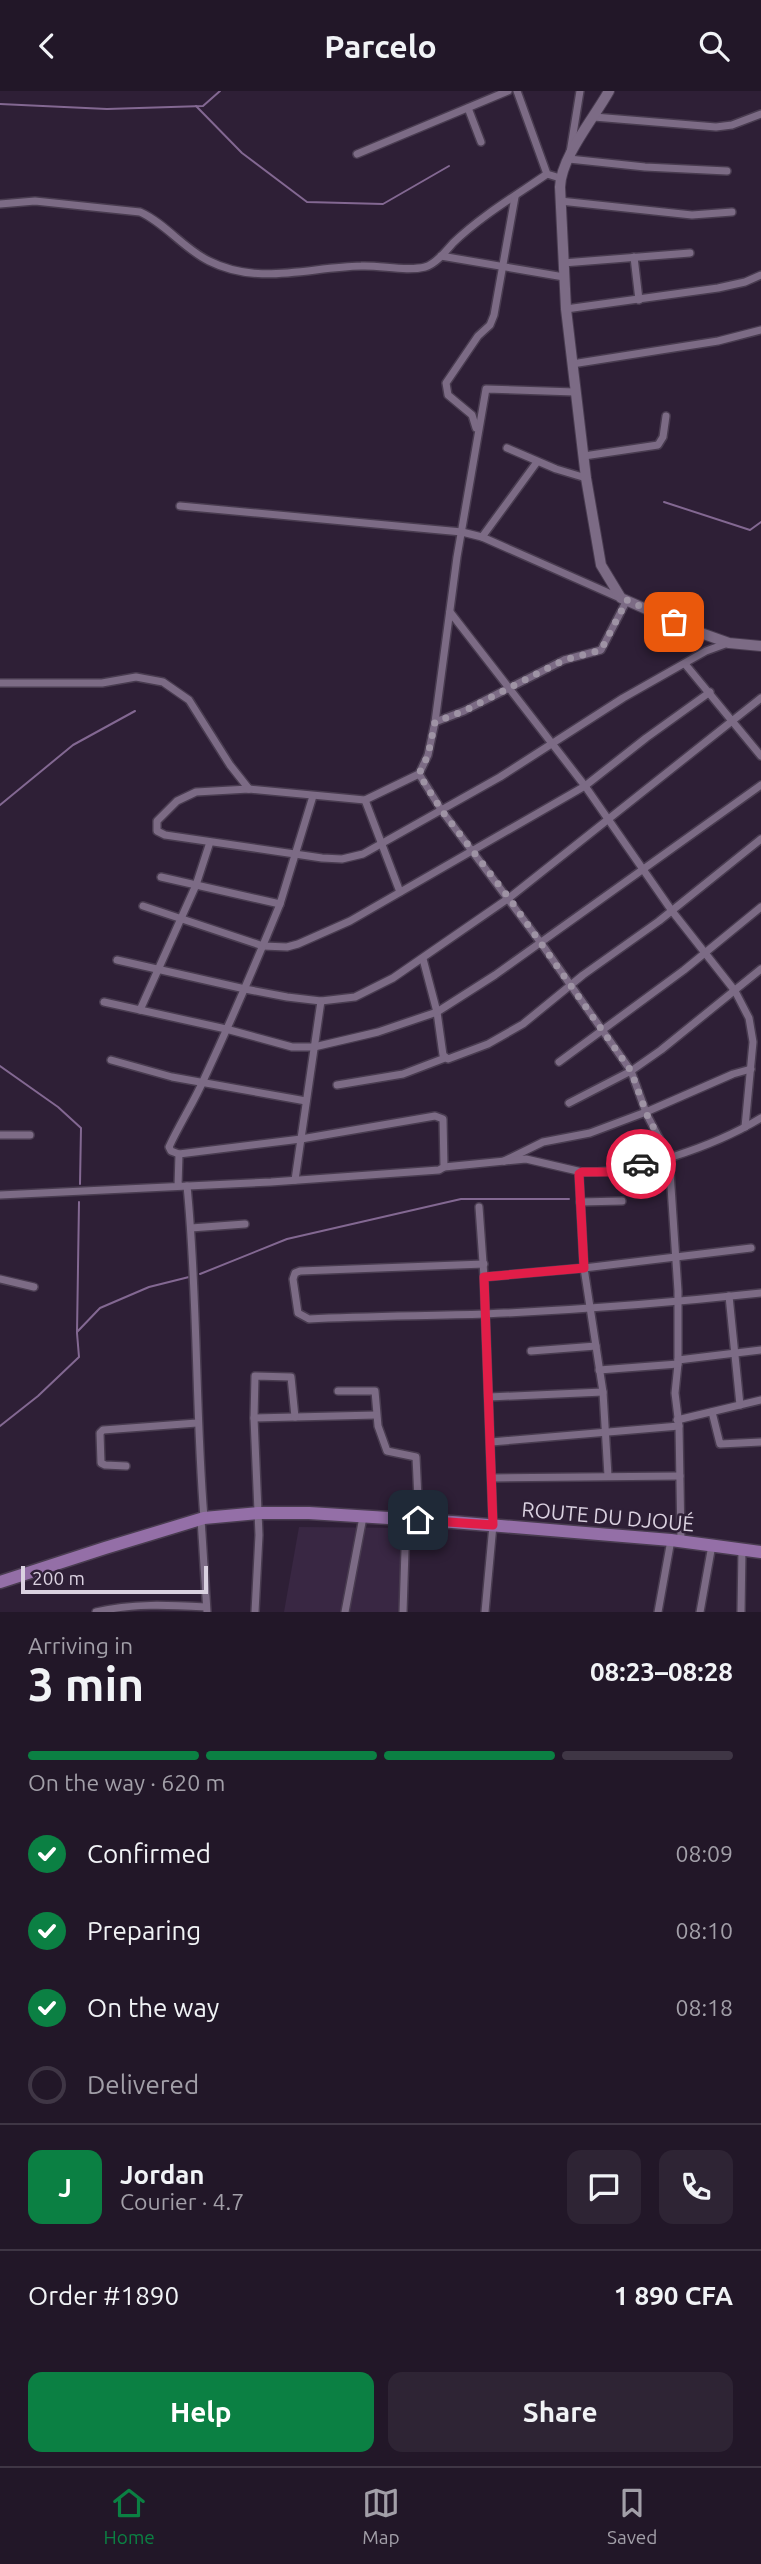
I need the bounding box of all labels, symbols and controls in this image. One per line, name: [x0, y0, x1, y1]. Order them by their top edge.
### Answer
icon: back: [28, 27, 66, 65]
icon: search: [695, 27, 733, 65]
text: Parcelo: [324, 28, 437, 64]
pin: [644, 592, 704, 652]
icon: bag: [655, 603, 693, 641]
courier: [606, 1129, 676, 1199]
icon: car: [622, 1145, 660, 1183]
pin: [388, 1490, 448, 1550]
street label: ROUTE DU DJOUÉ: [521, 1496, 695, 1536]
icon: home: [399, 1501, 437, 1539]
scale bar: [21, 1563, 208, 1595]
text: 200 m: [32, 1567, 85, 1589]
text: Arriving in: [28, 1633, 133, 1658]
text: 08:23–08:28: [590, 1657, 733, 1686]
text: 3 min: [28, 1658, 144, 1710]
text: On the way · 620 m: [28, 1770, 225, 1795]
icon: check: [28, 1835, 66, 1873]
text: Confirmed: [87, 1839, 211, 1868]
text: 08:09: [675, 1841, 733, 1866]
icon: check: [28, 1912, 66, 1950]
text: Preparing: [87, 1916, 201, 1945]
text: 08:10: [675, 1918, 733, 1943]
icon: check: [28, 1989, 66, 2027]
text: On the way: [87, 1993, 219, 2022]
text: 08:18: [675, 1995, 733, 2020]
text: Delivered: [87, 2070, 199, 2099]
button: chat: [567, 2150, 641, 2224]
button: phone: [659, 2150, 733, 2224]
text: Jordan: [120, 2160, 205, 2189]
text: J: [58, 2173, 72, 2202]
text: Courier · 4.7: [120, 2189, 244, 2214]
text: Order #1890: [28, 2281, 179, 2310]
text: 1 890 CFA: [614, 2281, 733, 2310]
button: Help: [28, 2372, 374, 2452]
button: Share: [388, 2372, 733, 2452]
tab: Home: [104, 2484, 155, 2548]
tab: Map: [362, 2484, 400, 2548]
tab: Saved: [607, 2484, 657, 2548]

